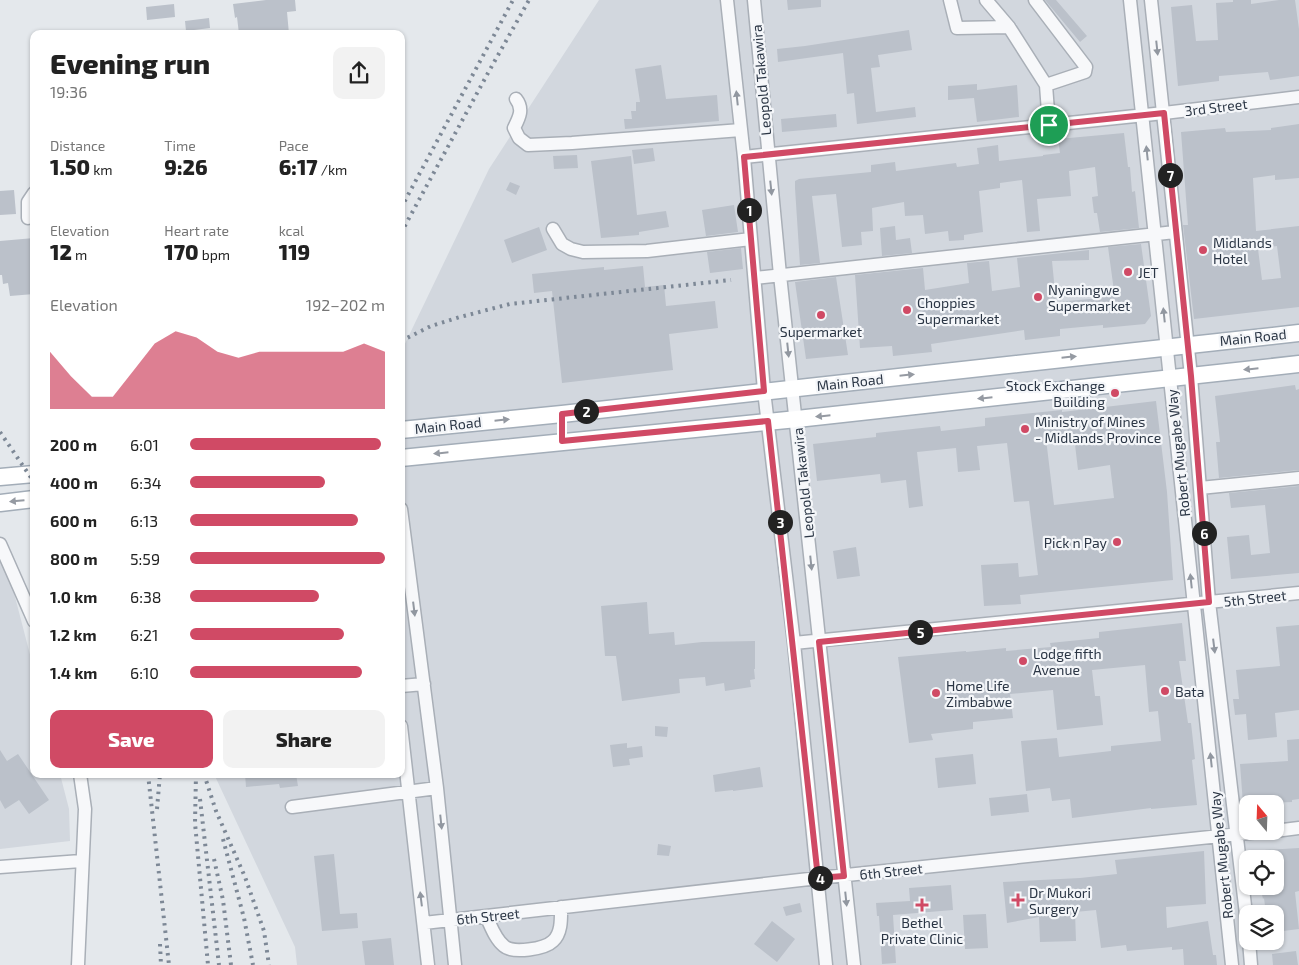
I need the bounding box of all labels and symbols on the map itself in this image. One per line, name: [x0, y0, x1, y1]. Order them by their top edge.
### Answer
street label: Leopold Takawira: [748, 24, 774, 136]
one-way arrow: [1153, 41, 1161, 57]
one-way arrow: [733, 90, 741, 106]
street label: 3rd Street: [1184, 95, 1248, 119]
pin: [1028, 104, 1070, 146]
one-way arrow: [1143, 145, 1151, 161]
pin: 7: [1158, 162, 1182, 188]
one-way arrow: [768, 180, 776, 196]
pin: 1: [736, 198, 762, 222]
place label: Midlands Hotel: [1213, 234, 1272, 267]
marker: Midlands Hotel: [1197, 244, 1209, 256]
place label: JET: [1138, 264, 1159, 281]
marker: JET: [1122, 266, 1134, 278]
place label: Nyaningwe Supermarket: [1048, 281, 1130, 314]
marker: Nyaningwe Supermarket: [1032, 291, 1044, 303]
place label: Choppies Supermarket: [917, 294, 999, 327]
marker: Choppies Supermarket: [901, 304, 913, 316]
one-way arrow: [1160, 306, 1168, 322]
marker: Supermarket: [815, 309, 827, 321]
place label: Supermarket: [780, 323, 862, 340]
street label: Main Road: [1219, 325, 1287, 349]
one-way arrow: [784, 342, 792, 358]
one-way arrow: [1061, 353, 1077, 361]
one-way arrow: [1242, 365, 1258, 373]
street label: Main Road: [816, 370, 884, 394]
one-way arrow: [899, 371, 915, 379]
place label: Stock Exchange Building: [1006, 377, 1105, 410]
marker: Stock Exchange Building: [1109, 387, 1121, 399]
street label: Robert Mugabe Way: [1163, 388, 1193, 518]
one-way arrow: [976, 394, 992, 402]
pin: 2: [574, 398, 598, 424]
one-way arrow: [815, 412, 831, 420]
street label: Main Road: [414, 413, 482, 437]
place label: Ministry of Mines - Midlands Province: [1035, 413, 1161, 446]
one-way arrow: [494, 416, 510, 424]
marker: Ministry of Mines - Midlands Province: [1019, 423, 1031, 435]
street label: Leopold Takawira: [789, 427, 817, 539]
one-way arrow: [433, 450, 449, 458]
one-way arrow: [9, 497, 25, 505]
pin: 3: [768, 510, 792, 534]
pin: 6: [1192, 520, 1216, 546]
place label: Pick n Pay: [1044, 534, 1108, 551]
marker: Pick n Pay: [1111, 536, 1123, 548]
one-way arrow: [807, 556, 815, 572]
one-way arrow: [1187, 573, 1195, 589]
street label: 5th Street: [1223, 586, 1287, 610]
one-way arrow: [410, 601, 418, 617]
pin: 5: [908, 620, 932, 644]
one-way arrow: [1210, 638, 1218, 654]
place label: Lodge fifth Avenue: [1033, 645, 1102, 678]
marker: Lodge fifth Avenue: [1017, 655, 1029, 667]
place label: Home Life Zimbabwe: [946, 677, 1012, 710]
place label: Bata: [1175, 683, 1204, 700]
marker: Bata: [1159, 685, 1171, 697]
marker: Home Life Zimbabwe: [930, 687, 942, 699]
one-way arrow: [1207, 752, 1215, 768]
street label: Robert Mugabe Way: [1206, 790, 1236, 920]
north arrow: [1239, 795, 1284, 840]
one-way arrow: [437, 815, 445, 831]
street label: 6th Street: [859, 859, 923, 883]
pin: 4: [808, 866, 832, 890]
place label: Dr Mukori Surgery: [1029, 884, 1091, 917]
one-way arrow: [417, 891, 425, 907]
one-way arrow: [842, 891, 850, 907]
marker: Dr Mukori Surgery: [1011, 893, 1025, 907]
marker: Bethel Private Clinic: [915, 898, 929, 912]
street label: 6th Street: [456, 904, 520, 928]
place label: Bethel Private Clinic: [881, 914, 963, 947]

